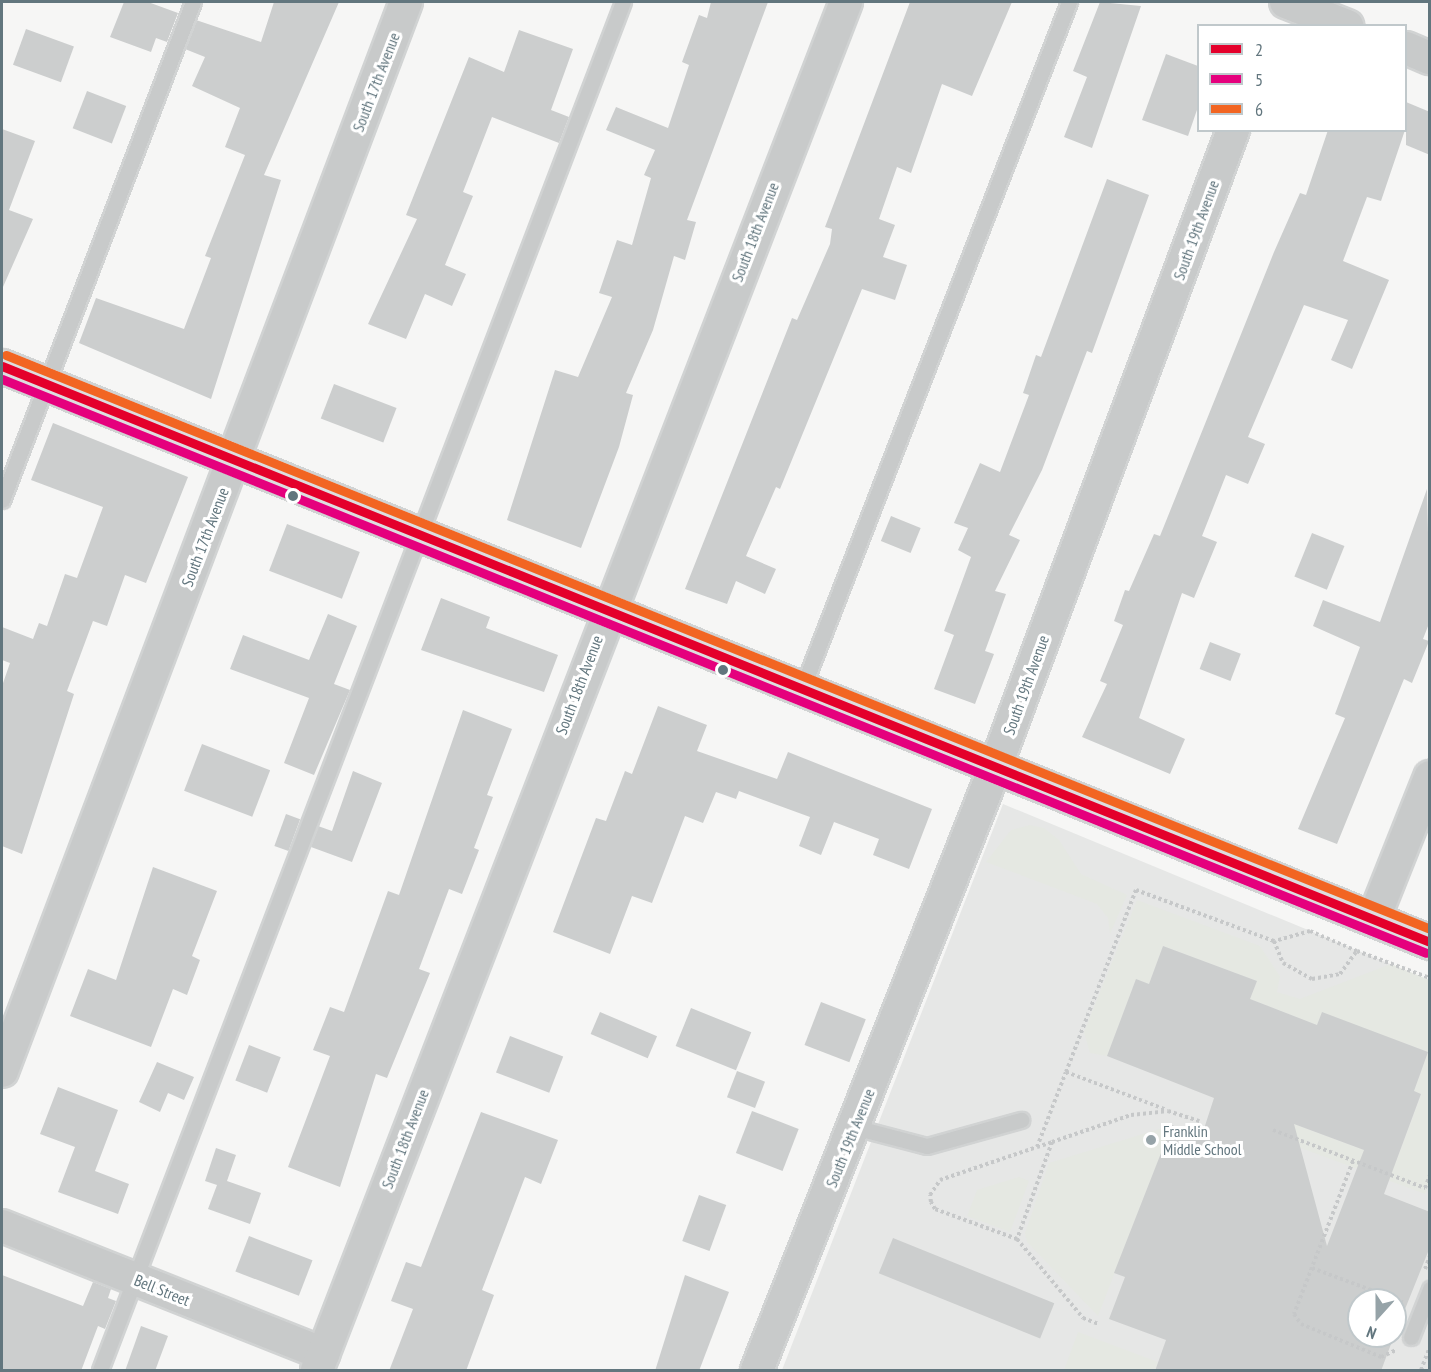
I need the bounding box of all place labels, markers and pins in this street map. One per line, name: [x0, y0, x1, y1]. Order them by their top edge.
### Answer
unlabelled marker: [287, 490, 299, 502]
unlabelled marker: [717, 664, 729, 676]
place label: Franklin Middle School: [1163, 1121, 1241, 1159]
marker: Franklin Middle School: [1144, 1133, 1158, 1147]

